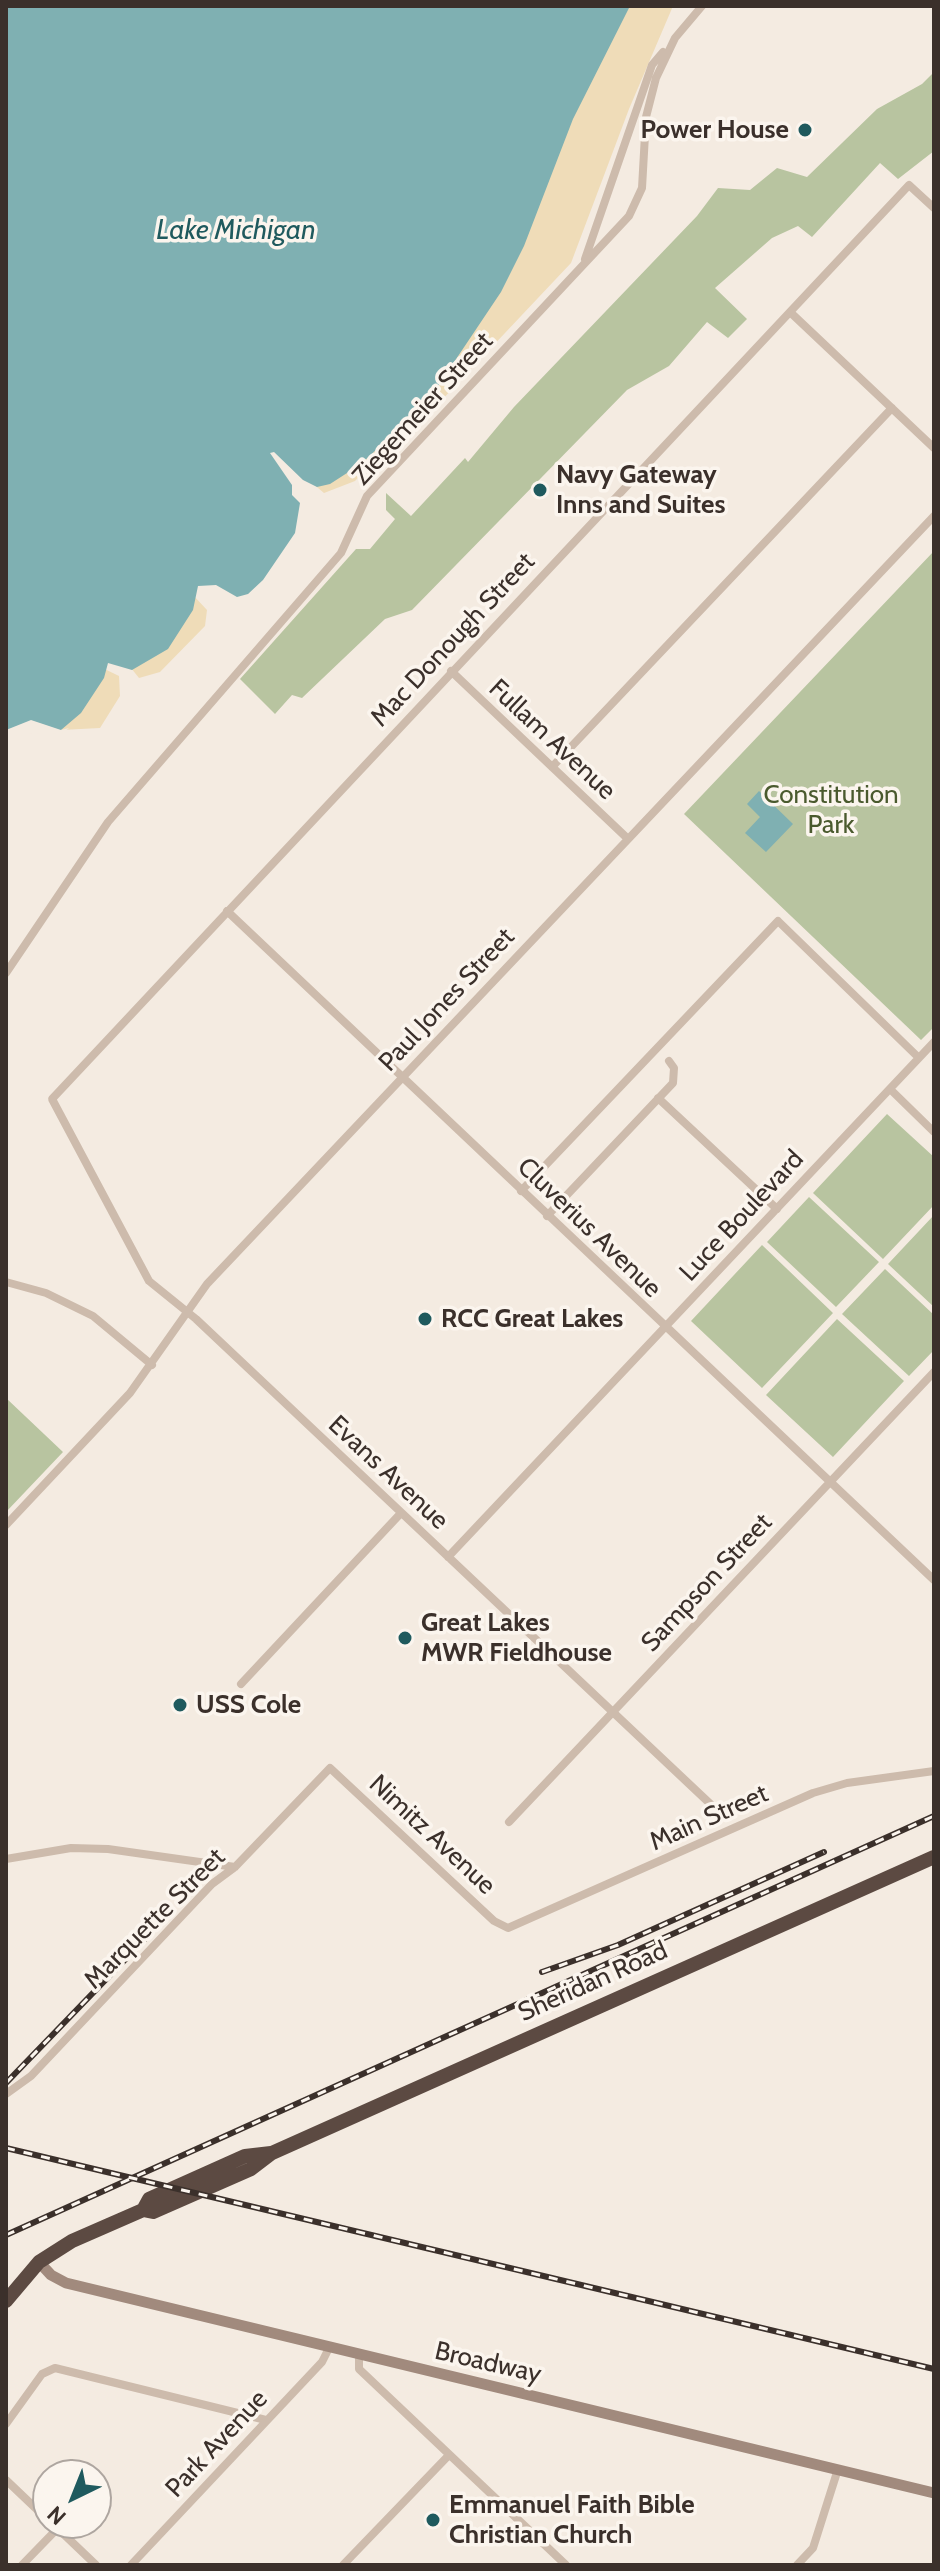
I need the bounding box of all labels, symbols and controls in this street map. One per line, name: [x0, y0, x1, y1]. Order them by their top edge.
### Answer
place label: Power House: [640, 114, 789, 146]
marker: Power House: [796, 121, 814, 139]
water label: Lake Michigan: [156, 214, 316, 248]
street label: Ziegemeier Street: [346, 326, 500, 492]
place label: Navy Gateway Inns and Suites: [556, 459, 725, 520]
marker: Navy Gateway Inns and Suites: [531, 481, 549, 499]
street label: Mac Donough Street: [364, 547, 542, 733]
street label: Fullam Avenue: [482, 673, 622, 807]
park label: Constitution Park: [763, 779, 899, 840]
street label: Paul Jones Street: [373, 922, 521, 1078]
street label: Luce Boulevard: [674, 1144, 810, 1288]
street label: Cluverius Avenue: [511, 1151, 667, 1305]
place label: RCC Great Lakes: [441, 1303, 623, 1335]
marker: RCC Great Lakes: [416, 1310, 434, 1328]
street label: Evans Avenue: [322, 1410, 454, 1536]
street label: Sampson Street: [635, 1508, 779, 1658]
place label: Great Lakes MWR Fieldhouse: [421, 1607, 612, 1668]
marker: Great Lakes MWR Fieldhouse: [396, 1629, 414, 1647]
place label: USS Cole: [196, 1689, 301, 1721]
marker: USS Cole: [171, 1696, 189, 1714]
street label: Nimitz Avenue: [362, 1769, 502, 1901]
street label: Main Street: [645, 1778, 773, 1858]
street label: Marquette Street: [78, 1842, 232, 1996]
street label: Sheridan Road: [514, 1935, 672, 2029]
street label: Broadway: [432, 2336, 544, 2390]
street label: Park Avenue: [160, 2384, 274, 2504]
north arrow: [32, 2459, 112, 2539]
place label: Emmanuel Faith Bible Christian Church: [449, 2489, 695, 2550]
text: N: [42, 2500, 72, 2531]
marker: Emmanuel Faith Bible Christian Church: [424, 2511, 442, 2529]

